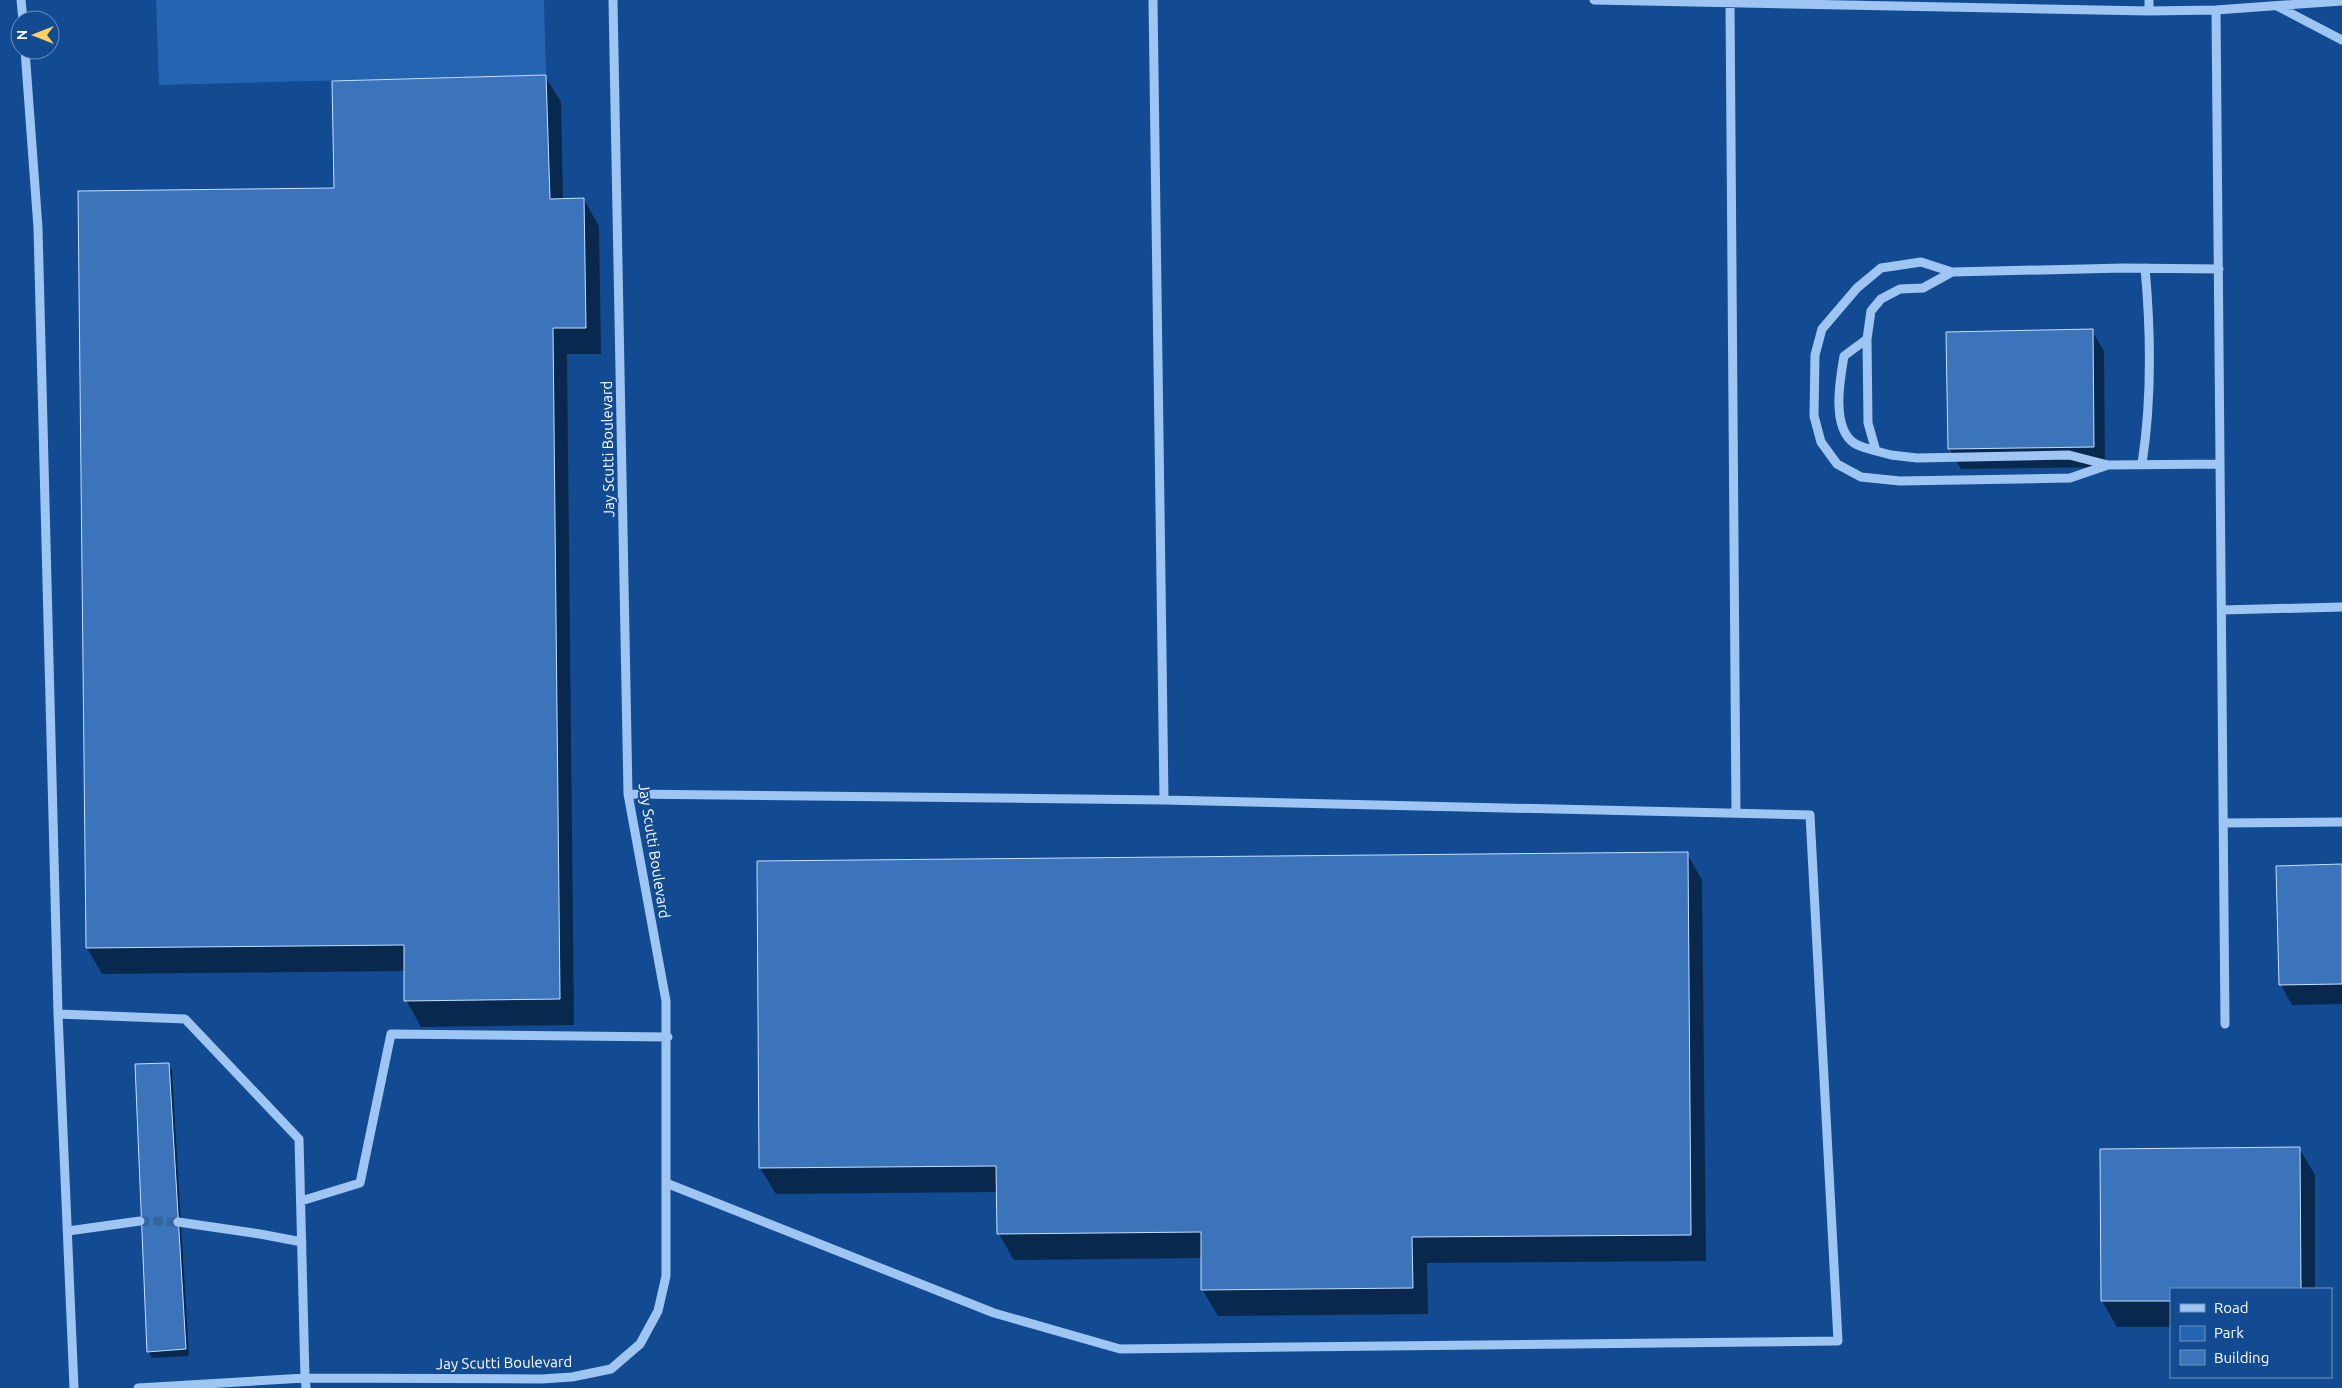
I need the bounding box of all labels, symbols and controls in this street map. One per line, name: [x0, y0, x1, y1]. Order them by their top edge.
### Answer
north arrow: [10, 10, 60, 60]
text: N: [14, 30, 30, 40]
street label: Jay Scutti Boulevard: [598, 381, 617, 517]
street label: Jay Scutti Boulevard: [635, 782, 674, 920]
legend: [2170, 1288, 2332, 1378]
text: Road: [2214, 1299, 2249, 1316]
text: Park: [2214, 1324, 2244, 1341]
text: Building: [2214, 1349, 2269, 1366]
street label: Jay Scutti Boulevard: [436, 1353, 572, 1372]

